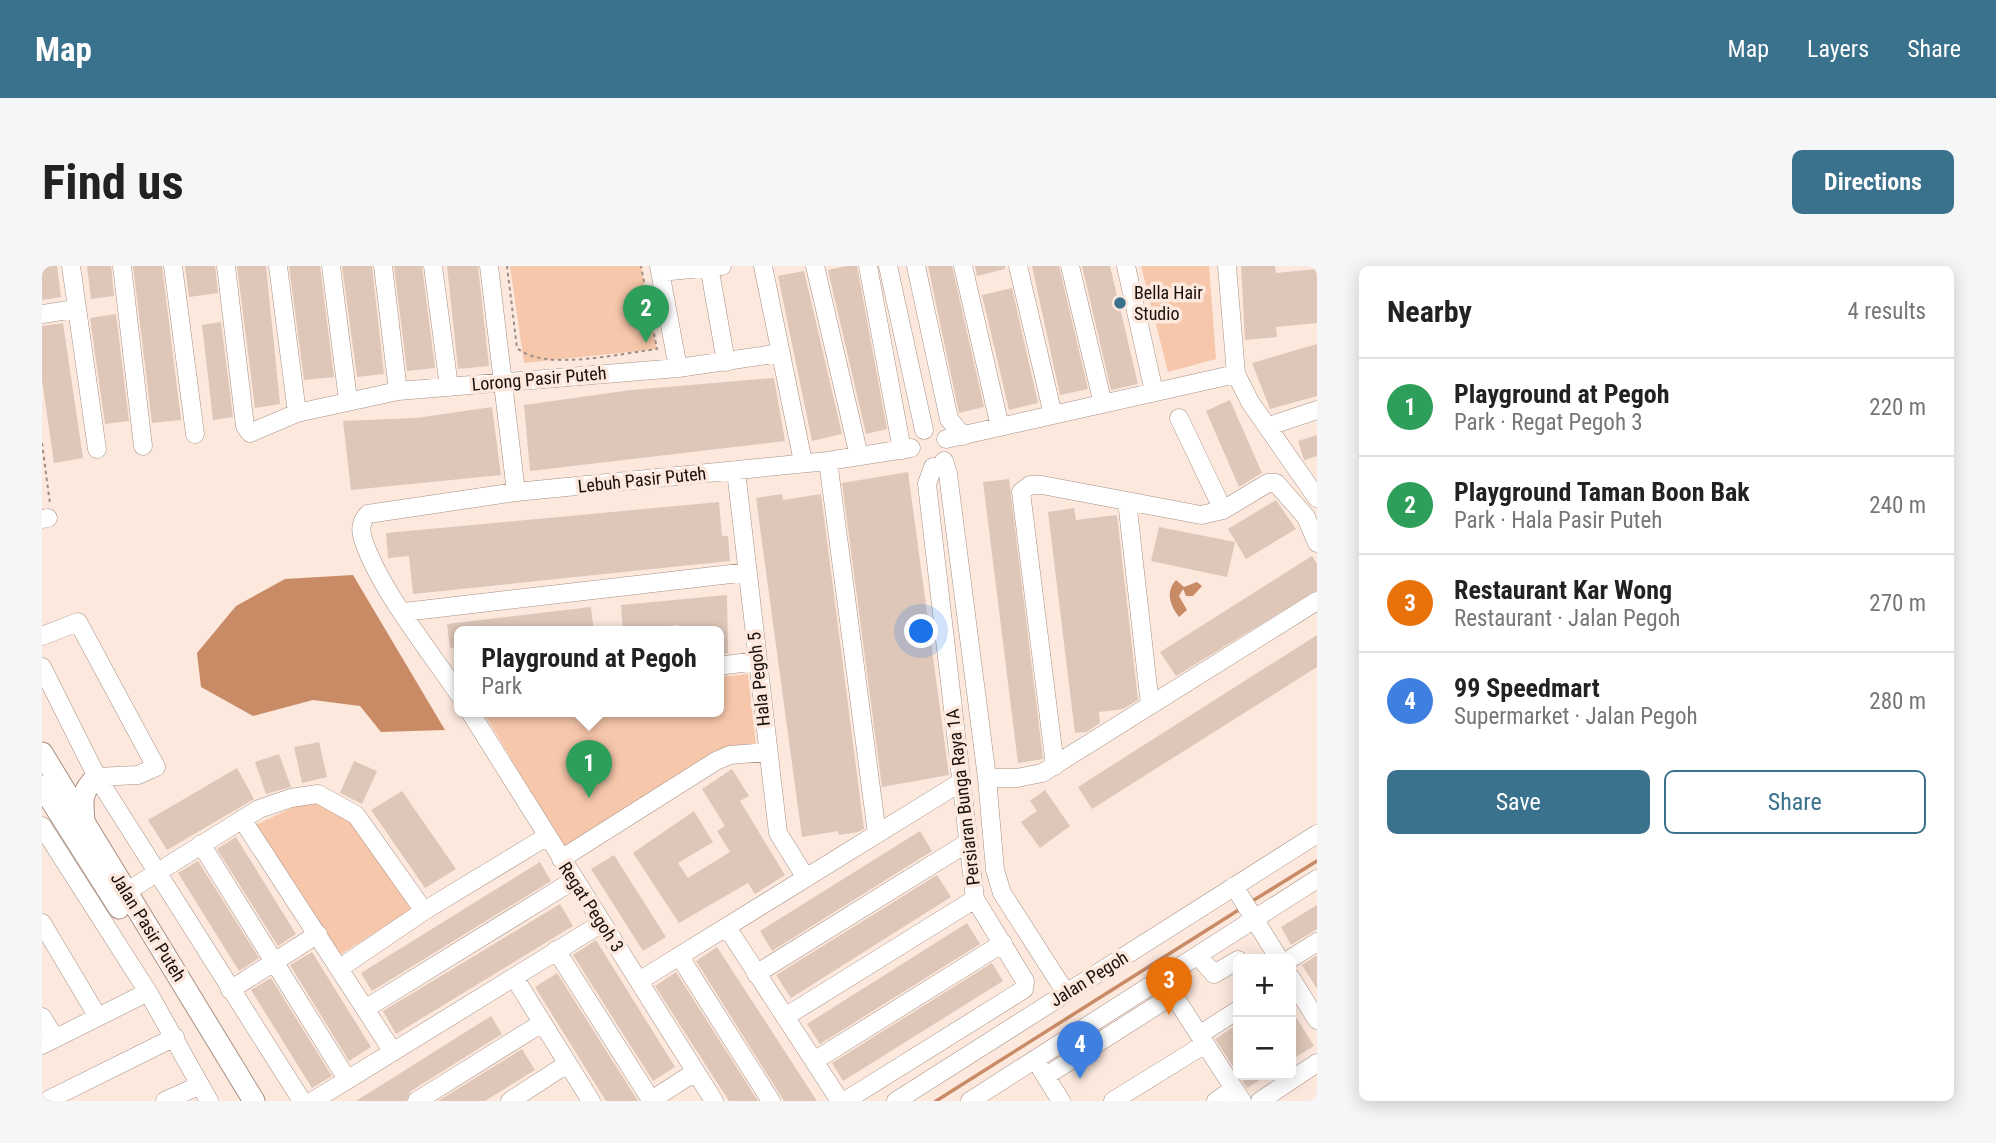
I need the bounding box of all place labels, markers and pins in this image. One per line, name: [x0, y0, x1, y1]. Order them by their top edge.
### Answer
place label: Bella Hair Studio: [1134, 282, 1203, 324]
pin: 2: [623, 285, 669, 343]
marker: Bella Hair Studio: [1112, 295, 1128, 311]
pin: 1: [566, 740, 612, 798]
pin: 3: [1146, 957, 1192, 1015]
pin: 4: [1057, 1021, 1103, 1079]

